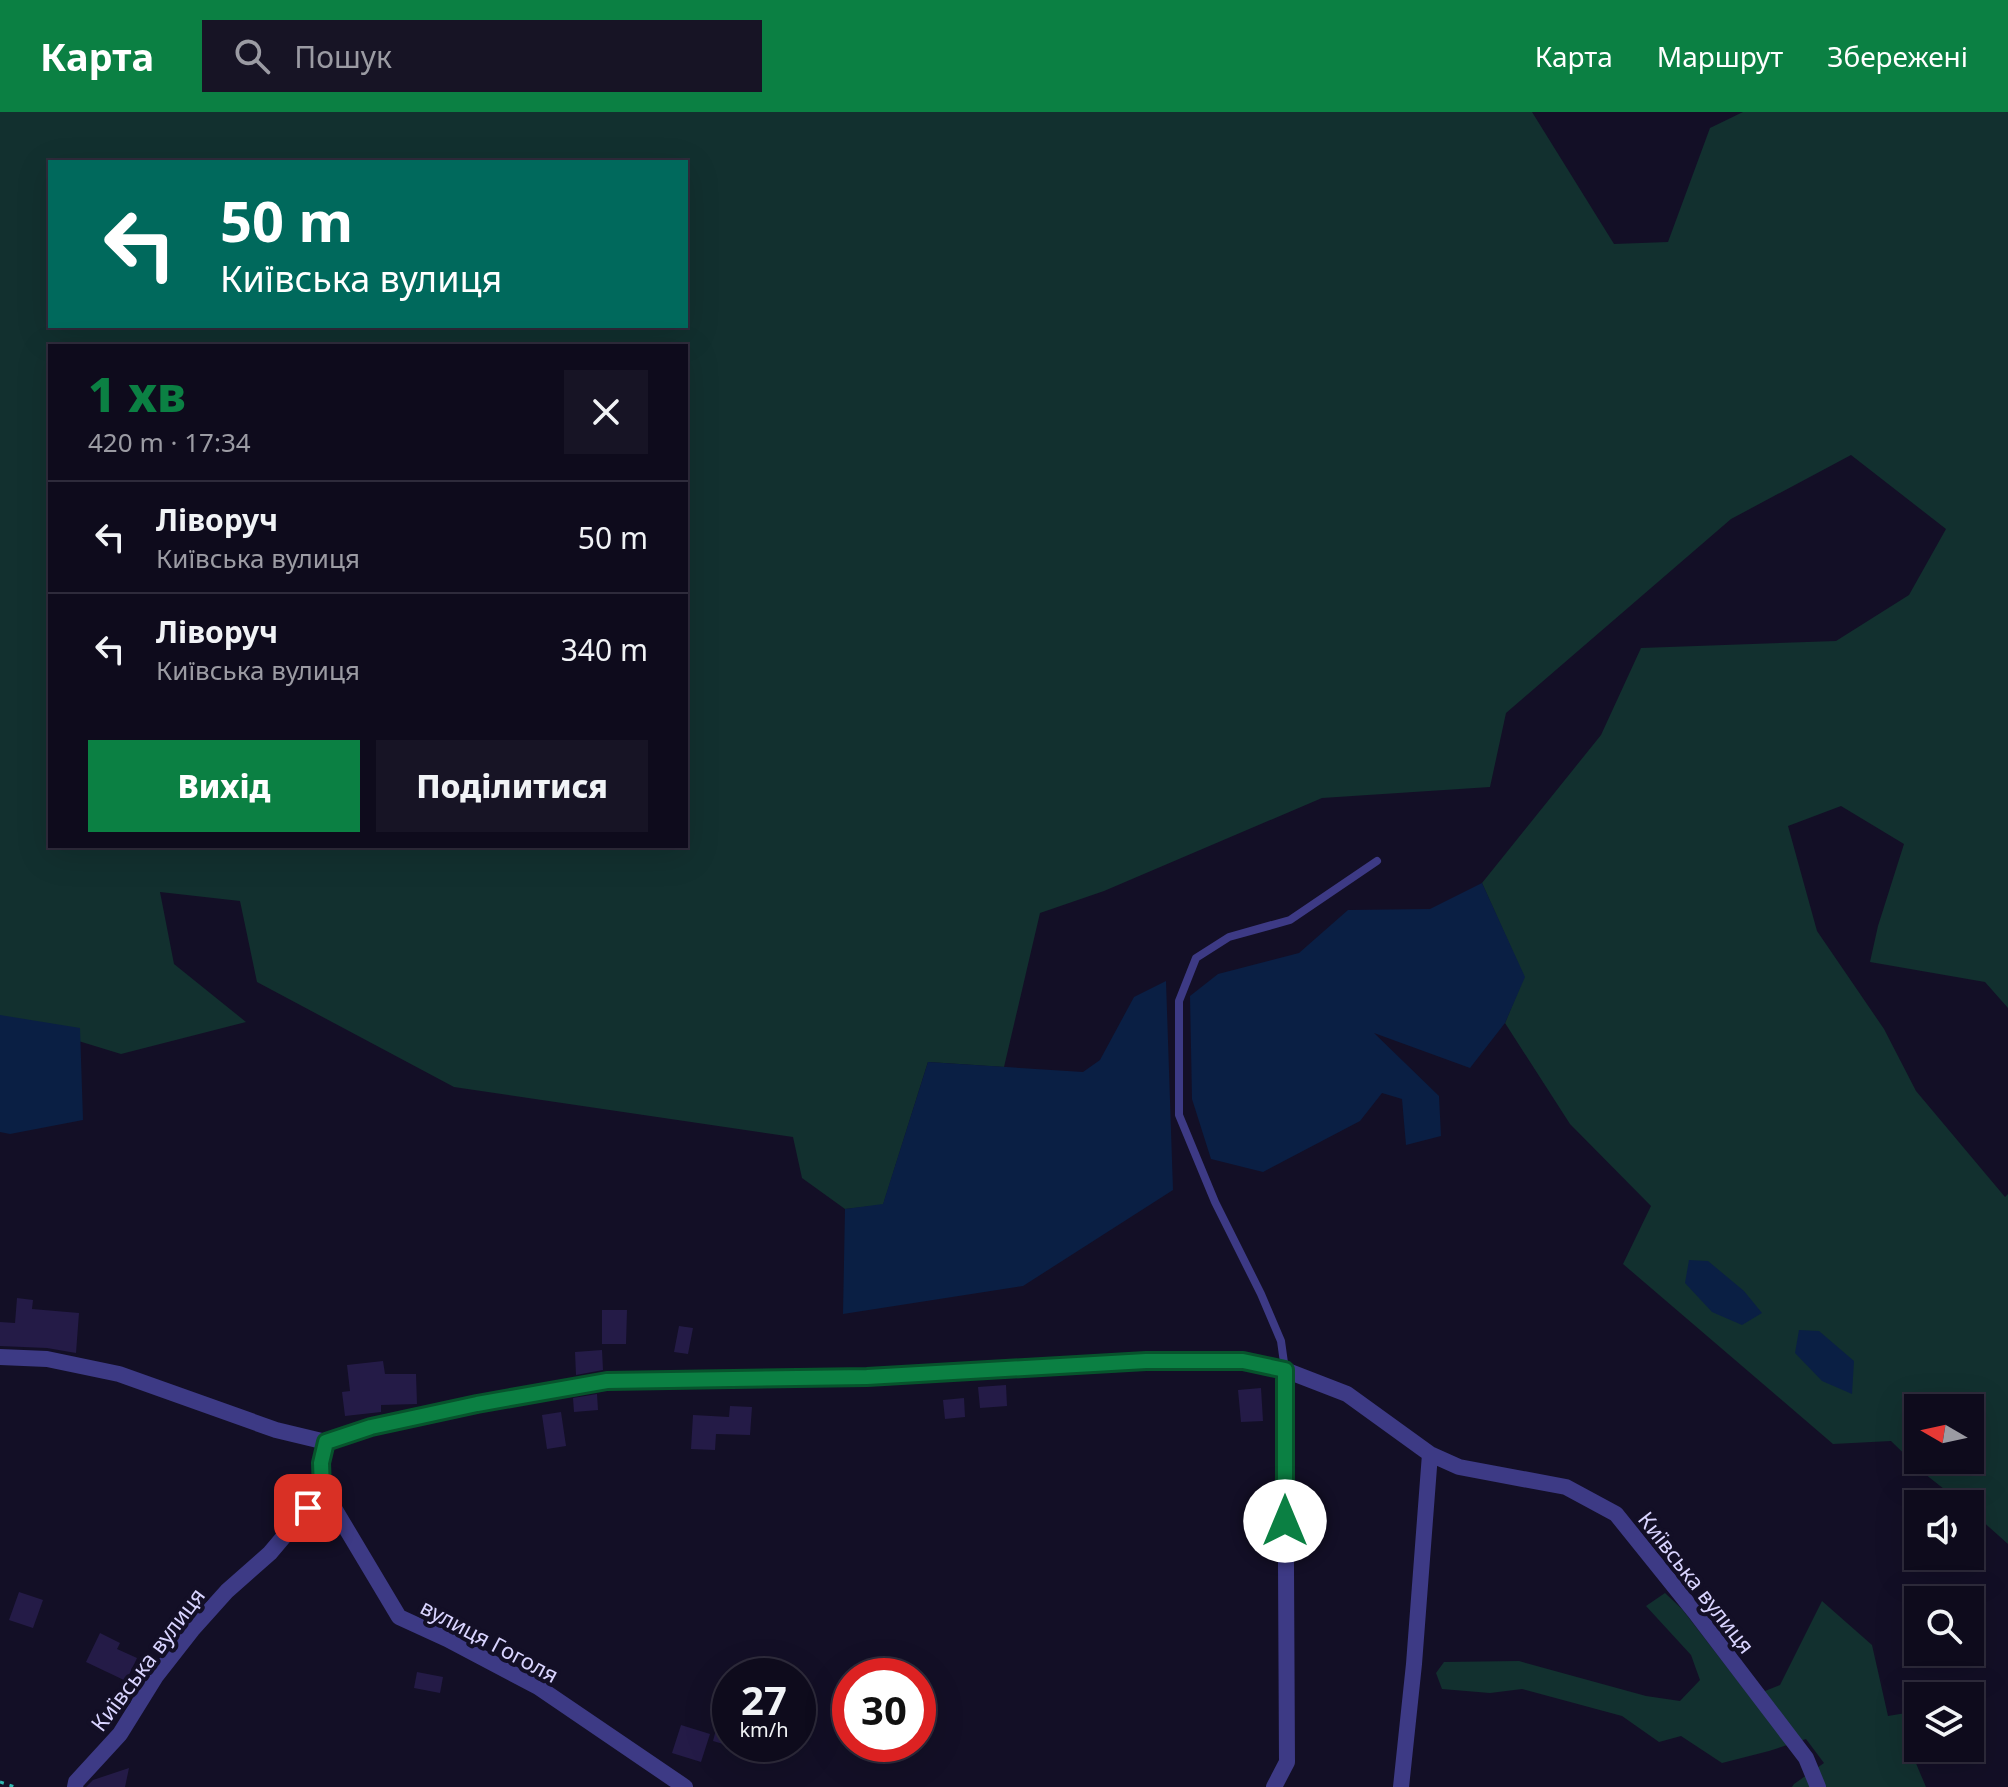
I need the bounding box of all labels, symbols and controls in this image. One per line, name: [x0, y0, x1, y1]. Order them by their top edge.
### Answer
search box: [202, 20, 762, 92]
text: Карта: [40, 30, 154, 82]
icon: search: [230, 34, 274, 78]
text: Пошук: [294, 36, 392, 77]
text: Карта: [1535, 37, 1613, 75]
text: Маршрут: [1657, 37, 1783, 75]
text: Збережені: [1827, 37, 1968, 75]
text: 50 m: [220, 182, 353, 258]
icon: left: [88, 192, 192, 296]
text: Київська вулиця: [220, 254, 502, 303]
text: 1 хв: [88, 361, 186, 426]
button: close: [564, 370, 648, 454]
text: 420 m · 17:34: [88, 424, 251, 460]
text: Ліворуч: [156, 499, 278, 540]
icon: left: [88, 515, 132, 559]
text: 50 m: [578, 517, 648, 558]
text: Київська вулиця: [156, 540, 360, 576]
text: Ліворуч: [156, 611, 278, 652]
icon: left: [88, 627, 132, 671]
text: 340 m: [561, 629, 648, 670]
text: Київська вулиця: [156, 652, 360, 688]
button: Вихід: [88, 740, 360, 832]
button: Поділитися: [376, 740, 648, 832]
north arrow: [1904, 1394, 1984, 1474]
map controls: [1904, 1394, 1984, 1762]
pin: [274, 1474, 342, 1542]
position arrow: [1243, 1479, 1327, 1563]
icon: arrive: [286, 1486, 330, 1530]
button: sound: [1904, 1490, 1984, 1570]
street label: Київська вулиця: [1632, 1505, 1762, 1659]
street label: Київська вулиця: [83, 1581, 211, 1737]
button: search: [1904, 1586, 1984, 1666]
street label: вулиця Гоголя: [416, 1591, 564, 1689]
speed limit sign: 30: [832, 1658, 936, 1762]
text: 27: [741, 1672, 787, 1727]
button: layers: [1904, 1682, 1984, 1762]
text: km/h: [739, 1716, 789, 1743]

